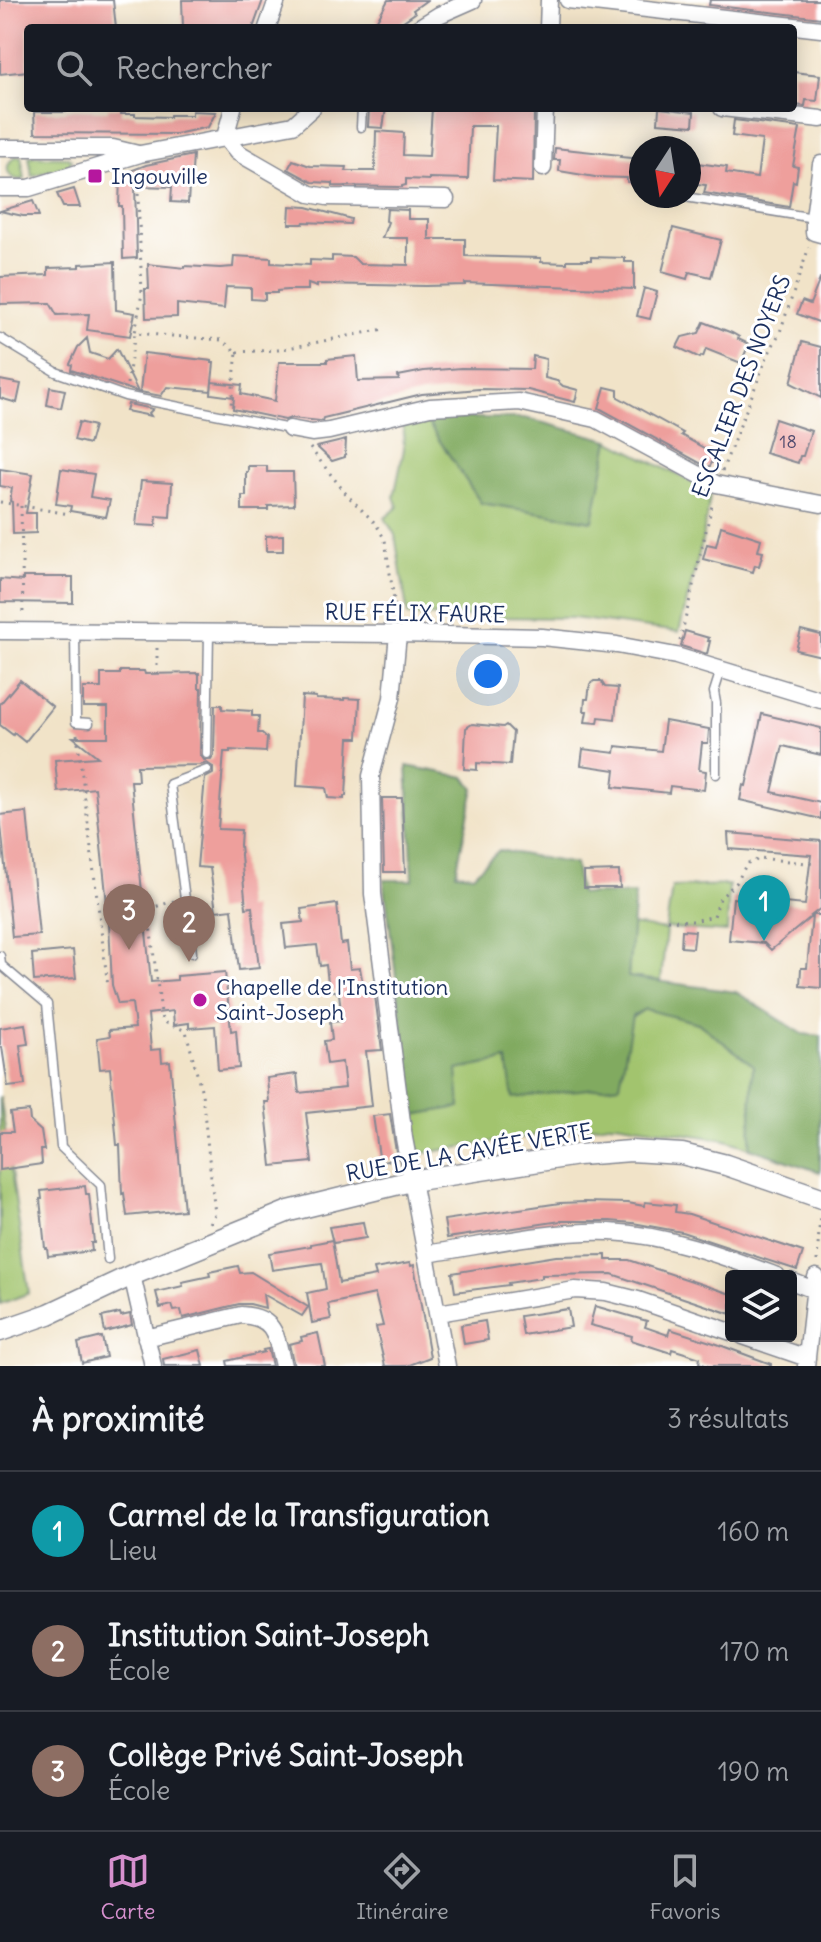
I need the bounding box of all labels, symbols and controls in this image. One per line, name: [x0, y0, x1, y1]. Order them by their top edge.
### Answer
search box: [24, 24, 797, 112]
icon: search: [52, 46, 96, 90]
text: Rechercher: [116, 49, 272, 87]
north arrow: [629, 136, 701, 208]
place label: Ingouville: [111, 162, 208, 190]
marker: Ingouville: [86, 167, 104, 185]
street label: ESCALIER DES NOYERS: [686, 271, 796, 501]
house number: 18: [779, 430, 797, 453]
street label: RUE FÉLIX FAURE: [324, 597, 506, 629]
your location: [468, 654, 508, 694]
pin: 1: [738, 875, 790, 941]
pin: 3: [103, 884, 155, 950]
pin: 2: [163, 896, 215, 962]
place label: Chapelle de l'Institution Saint-Joseph: [216, 973, 448, 1026]
marker: Chapelle de l'Institution Saint-Joseph: [191, 991, 209, 1009]
street label: RUE DE LA CAVÉE VERTE: [344, 1117, 594, 1187]
map controls: [725, 1270, 797, 1342]
button: layers: [725, 1270, 797, 1342]
text: À proximité: [32, 1397, 205, 1440]
text: 3 résultats: [667, 1402, 789, 1435]
text: Carmel de la Transfiguration: [108, 1496, 490, 1534]
text: 1: [53, 1515, 63, 1548]
text: 160 m: [718, 1515, 789, 1548]
text: Lieu: [108, 1534, 157, 1567]
text: Institution Saint-Joseph: [108, 1616, 429, 1654]
text: 2: [51, 1635, 65, 1668]
text: 170 m: [720, 1635, 789, 1668]
text: École: [108, 1654, 170, 1687]
text: Collège Privé Saint-Joseph: [108, 1736, 464, 1774]
text: 3: [51, 1755, 65, 1788]
text: 190 m: [718, 1755, 789, 1788]
text: École: [108, 1774, 170, 1807]
tab: Carte: [100, 1849, 155, 1925]
tab: Itinéraire: [356, 1849, 449, 1925]
tab: Favoris: [650, 1849, 721, 1925]

